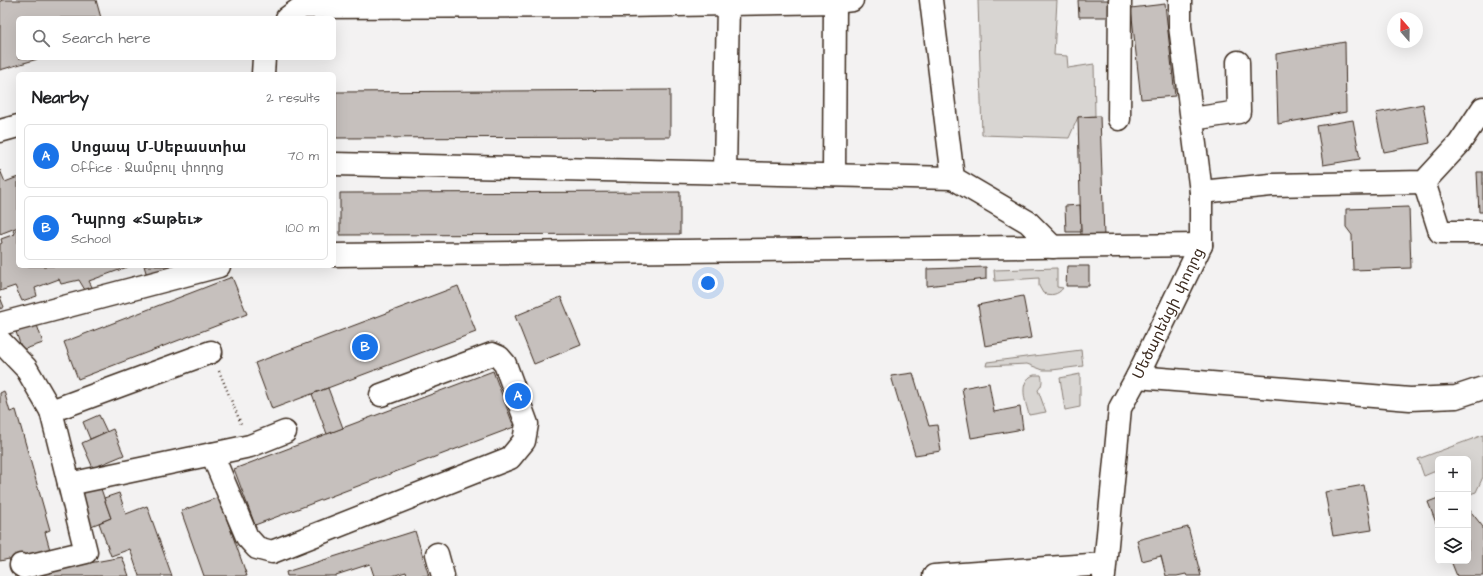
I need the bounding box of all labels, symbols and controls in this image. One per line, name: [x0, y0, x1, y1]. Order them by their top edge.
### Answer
north arrow: [1387, 12, 1423, 48]
search box: [16, 16, 336, 60]
icon: search: [30, 27, 52, 49]
text: Search here: [62, 28, 151, 49]
text: Nearby: [32, 86, 89, 110]
text: 2 results: [266, 89, 320, 107]
text: Սոցապ Մ-Սեբաստիա: [71, 137, 246, 158]
text: A: [42, 147, 50, 165]
text: 70 m: [287, 147, 319, 165]
text: Office · Ջամբուլ փողոց: [71, 159, 224, 177]
text: Դպրոց «Տաթեւ»: [71, 209, 203, 230]
text: B: [41, 219, 51, 237]
text: 100 m: [286, 219, 319, 237]
text: School: [71, 230, 111, 248]
street label: Մեծարենցի փողոց: [1127, 244, 1209, 383]
your location: [698, 273, 718, 293]
pin: B: [352, 332, 378, 362]
pin: A: [505, 381, 531, 411]
map controls: [1435, 456, 1471, 564]
button: +: [1435, 456, 1471, 492]
button: −: [1435, 492, 1471, 528]
button: layers: [1435, 528, 1471, 564]

